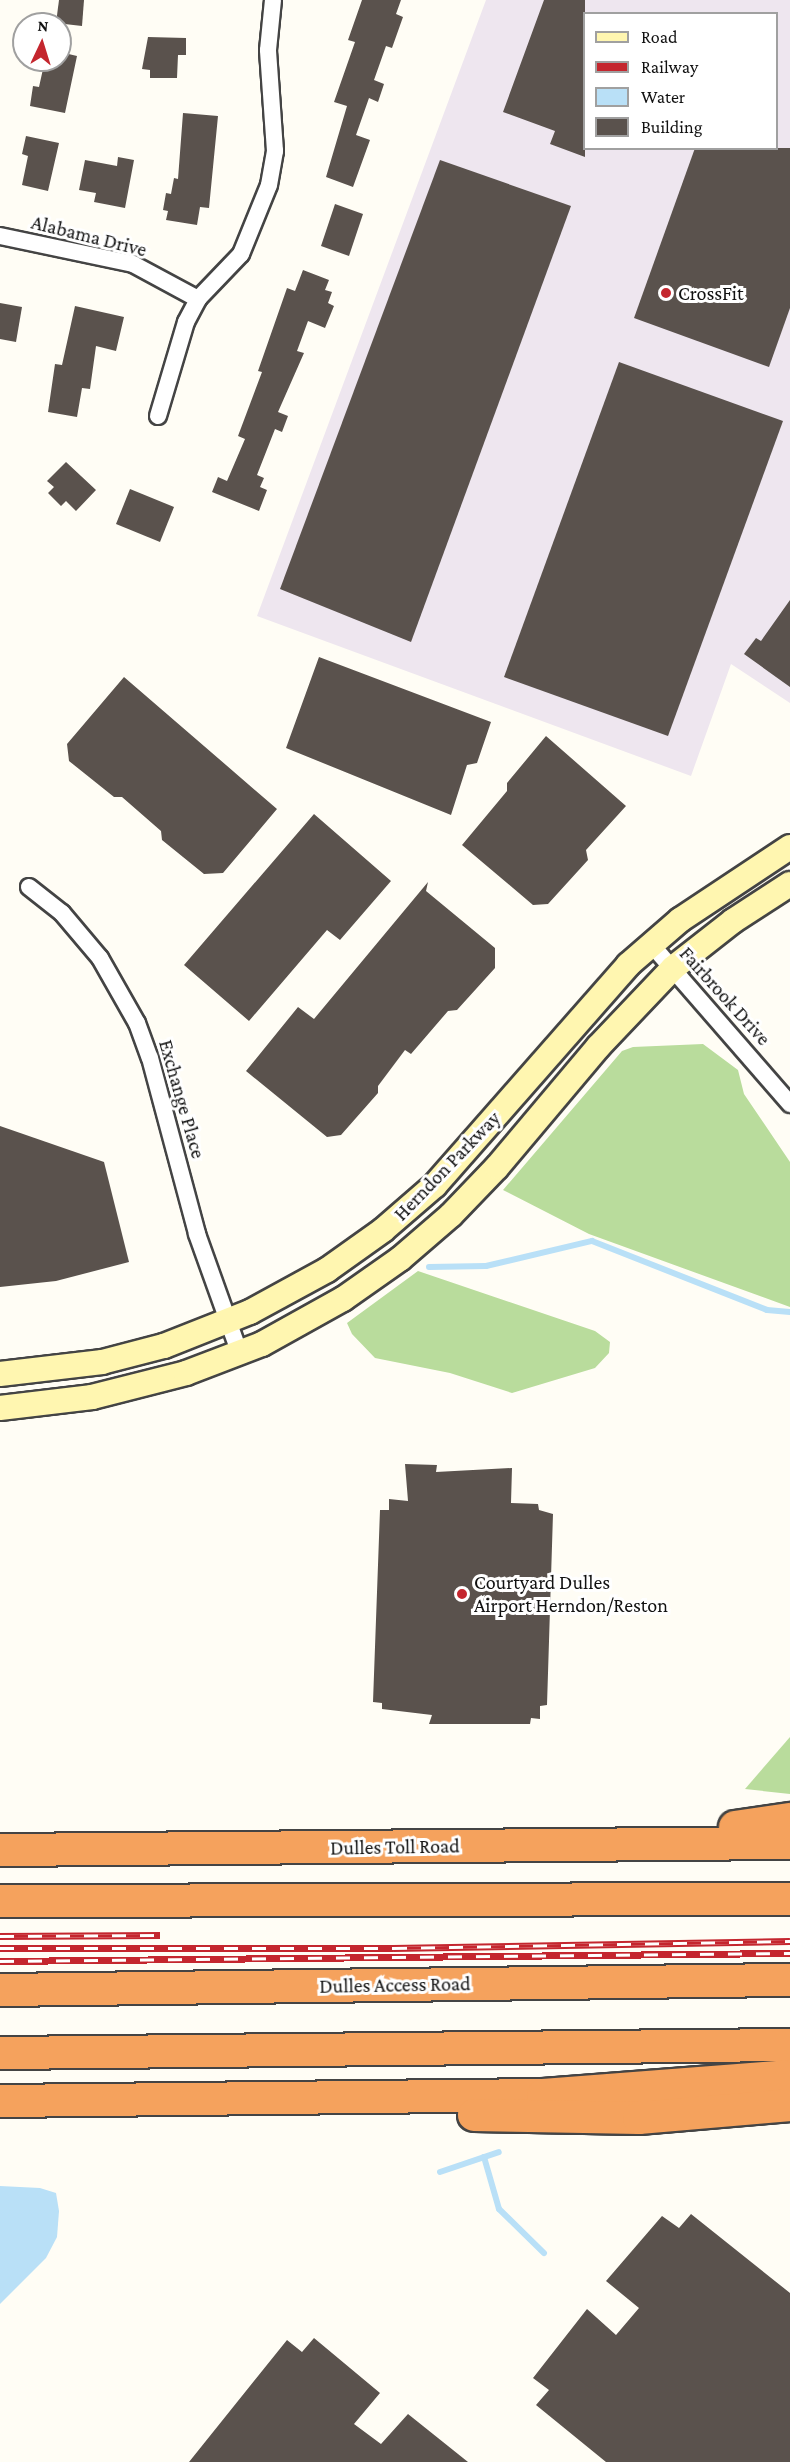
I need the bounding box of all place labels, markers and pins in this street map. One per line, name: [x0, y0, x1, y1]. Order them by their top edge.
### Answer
place label: CrossFit: [678, 281, 744, 305]
marker: CrossFit: [659, 286, 673, 300]
place label: Courtyard Dulles Airport Herndon/Reston: [474, 1570, 668, 1617]
marker: Courtyard Dulles Airport Herndon/Reston: [455, 1587, 469, 1601]

